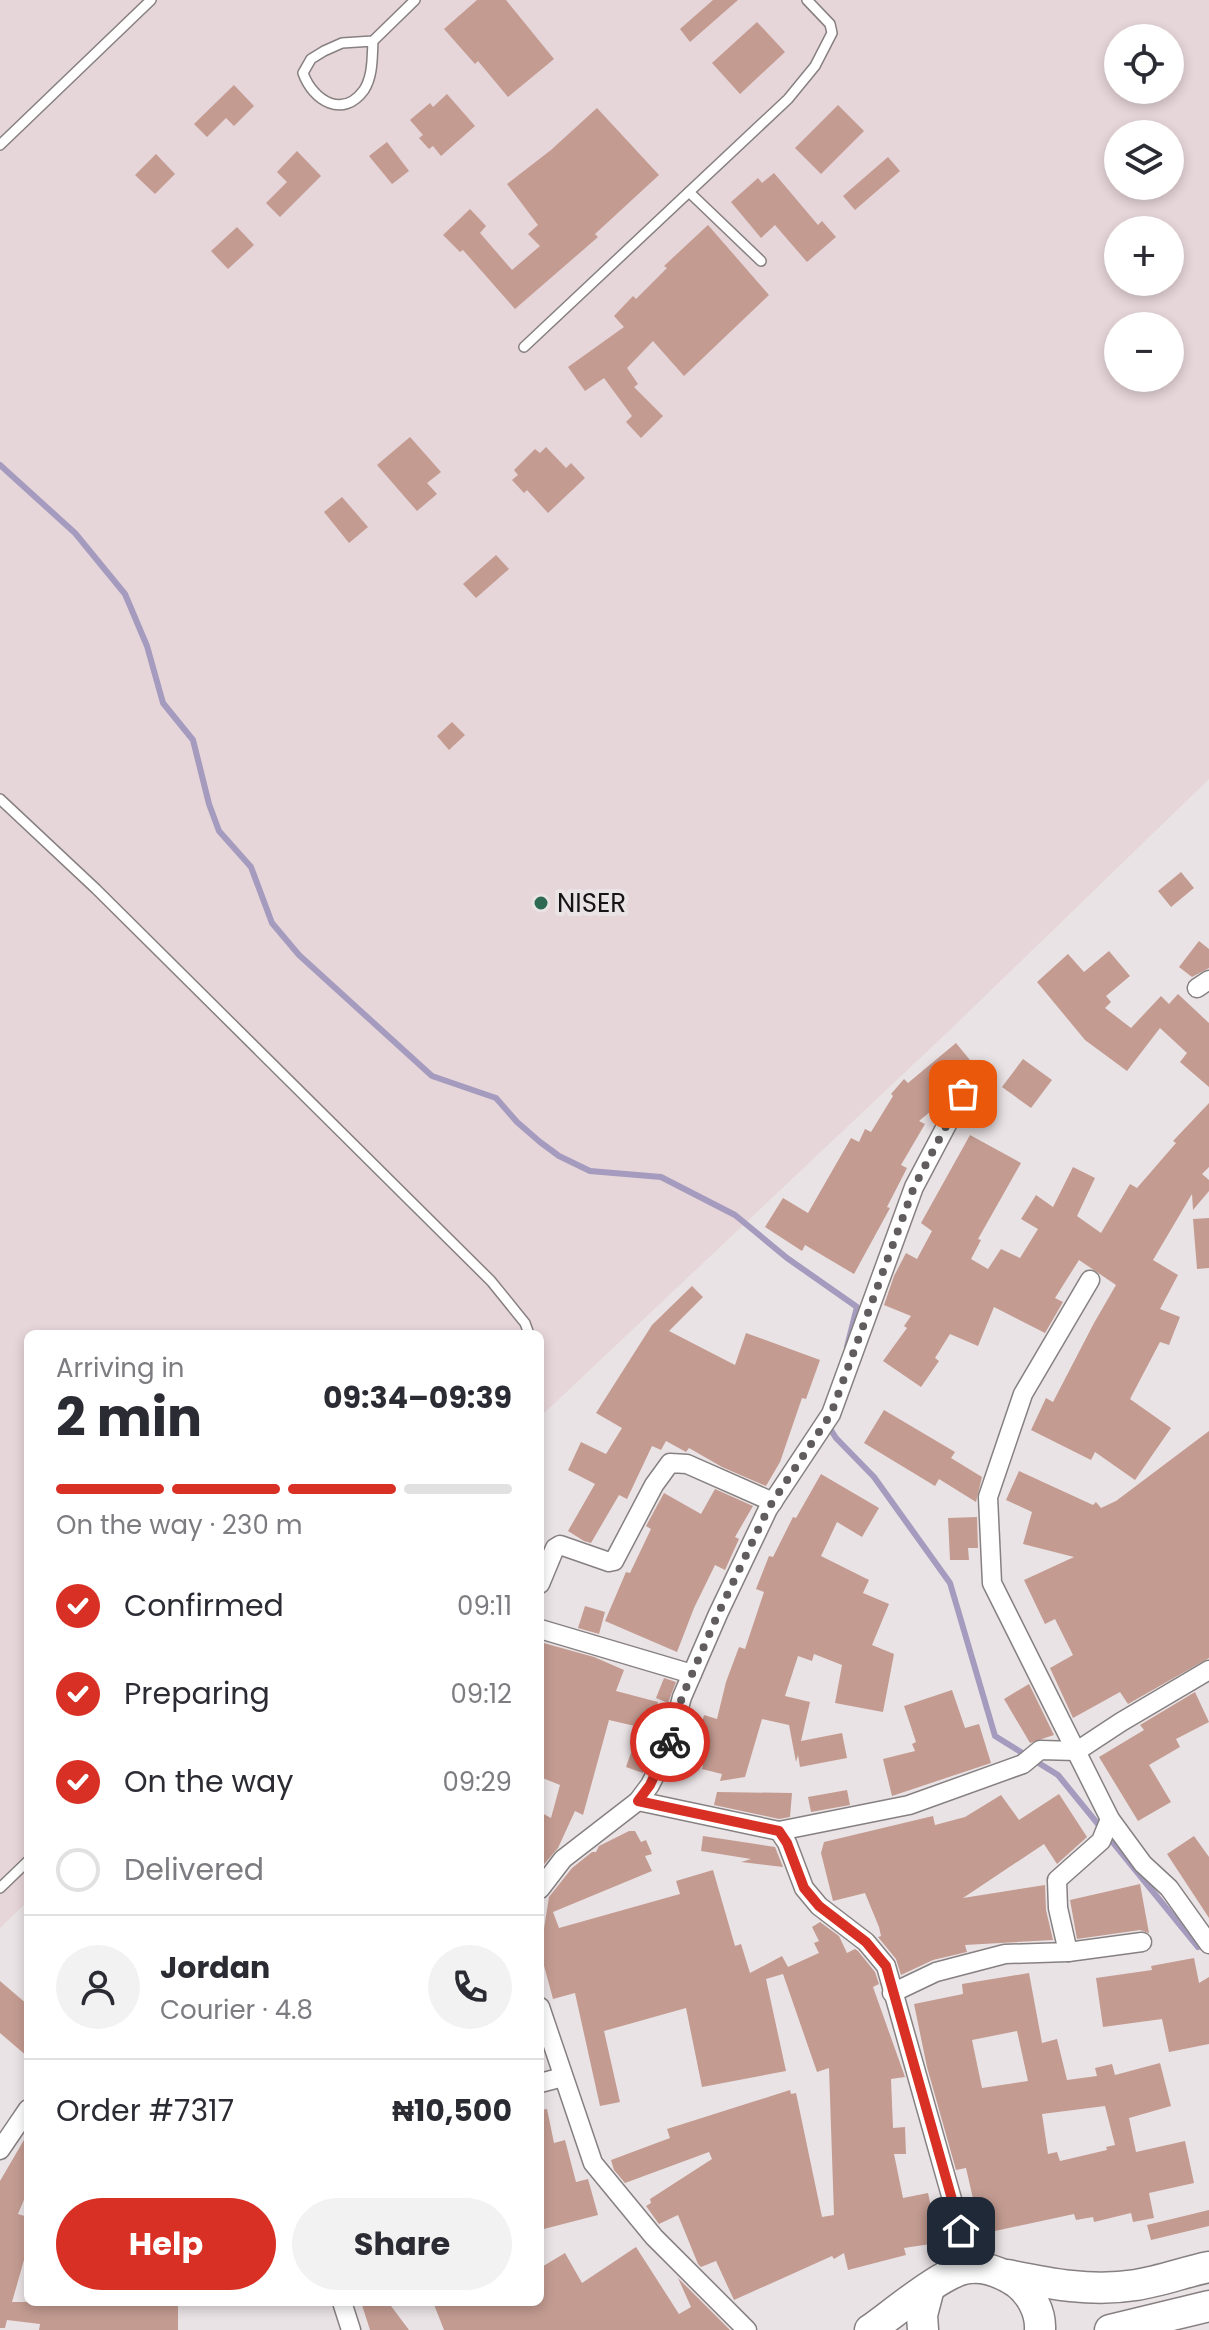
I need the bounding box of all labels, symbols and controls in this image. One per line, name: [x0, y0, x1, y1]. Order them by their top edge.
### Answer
map controls: [1104, 24, 1184, 392]
button: locate: [1104, 24, 1184, 104]
button: layers: [1104, 120, 1184, 200]
button: +: [1104, 216, 1184, 296]
button: −: [1104, 312, 1184, 392]
place label: NISER: [557, 885, 626, 921]
marker: NISER: [532, 894, 550, 912]
pin: [929, 1060, 997, 1128]
icon: bag: [941, 1072, 985, 1116]
text: Arriving in: [56, 1350, 185, 1386]
text: 09:34–09:39: [323, 1376, 512, 1419]
text: 2 min: [56, 1381, 202, 1454]
text: On the way · 230 m: [56, 1507, 302, 1543]
icon: check: [56, 1584, 100, 1628]
text: Confirmed: [124, 1584, 284, 1627]
text: 09:11: [457, 1588, 512, 1624]
icon: check: [56, 1672, 100, 1716]
text: Preparing: [124, 1672, 270, 1715]
text: 09:12: [450, 1676, 512, 1712]
courier: [630, 1702, 710, 1782]
icon: bike: [648, 1720, 692, 1764]
icon: check: [56, 1760, 100, 1804]
text: On the way: [124, 1760, 293, 1803]
text: 09:29: [442, 1764, 512, 1800]
text: Delivered: [124, 1848, 264, 1891]
button: person: [56, 1945, 140, 2029]
button: phone: [428, 1945, 512, 2029]
text: Jordan: [160, 1946, 270, 1989]
text: Courier · 4.8: [160, 1992, 313, 2028]
text: Order #7317: [56, 2089, 234, 2132]
text: ₦10,500: [392, 2089, 512, 2132]
pin: [927, 2197, 995, 2265]
button: Help: [56, 2198, 276, 2290]
button: Share: [292, 2198, 512, 2290]
icon: home: [939, 2209, 983, 2253]

